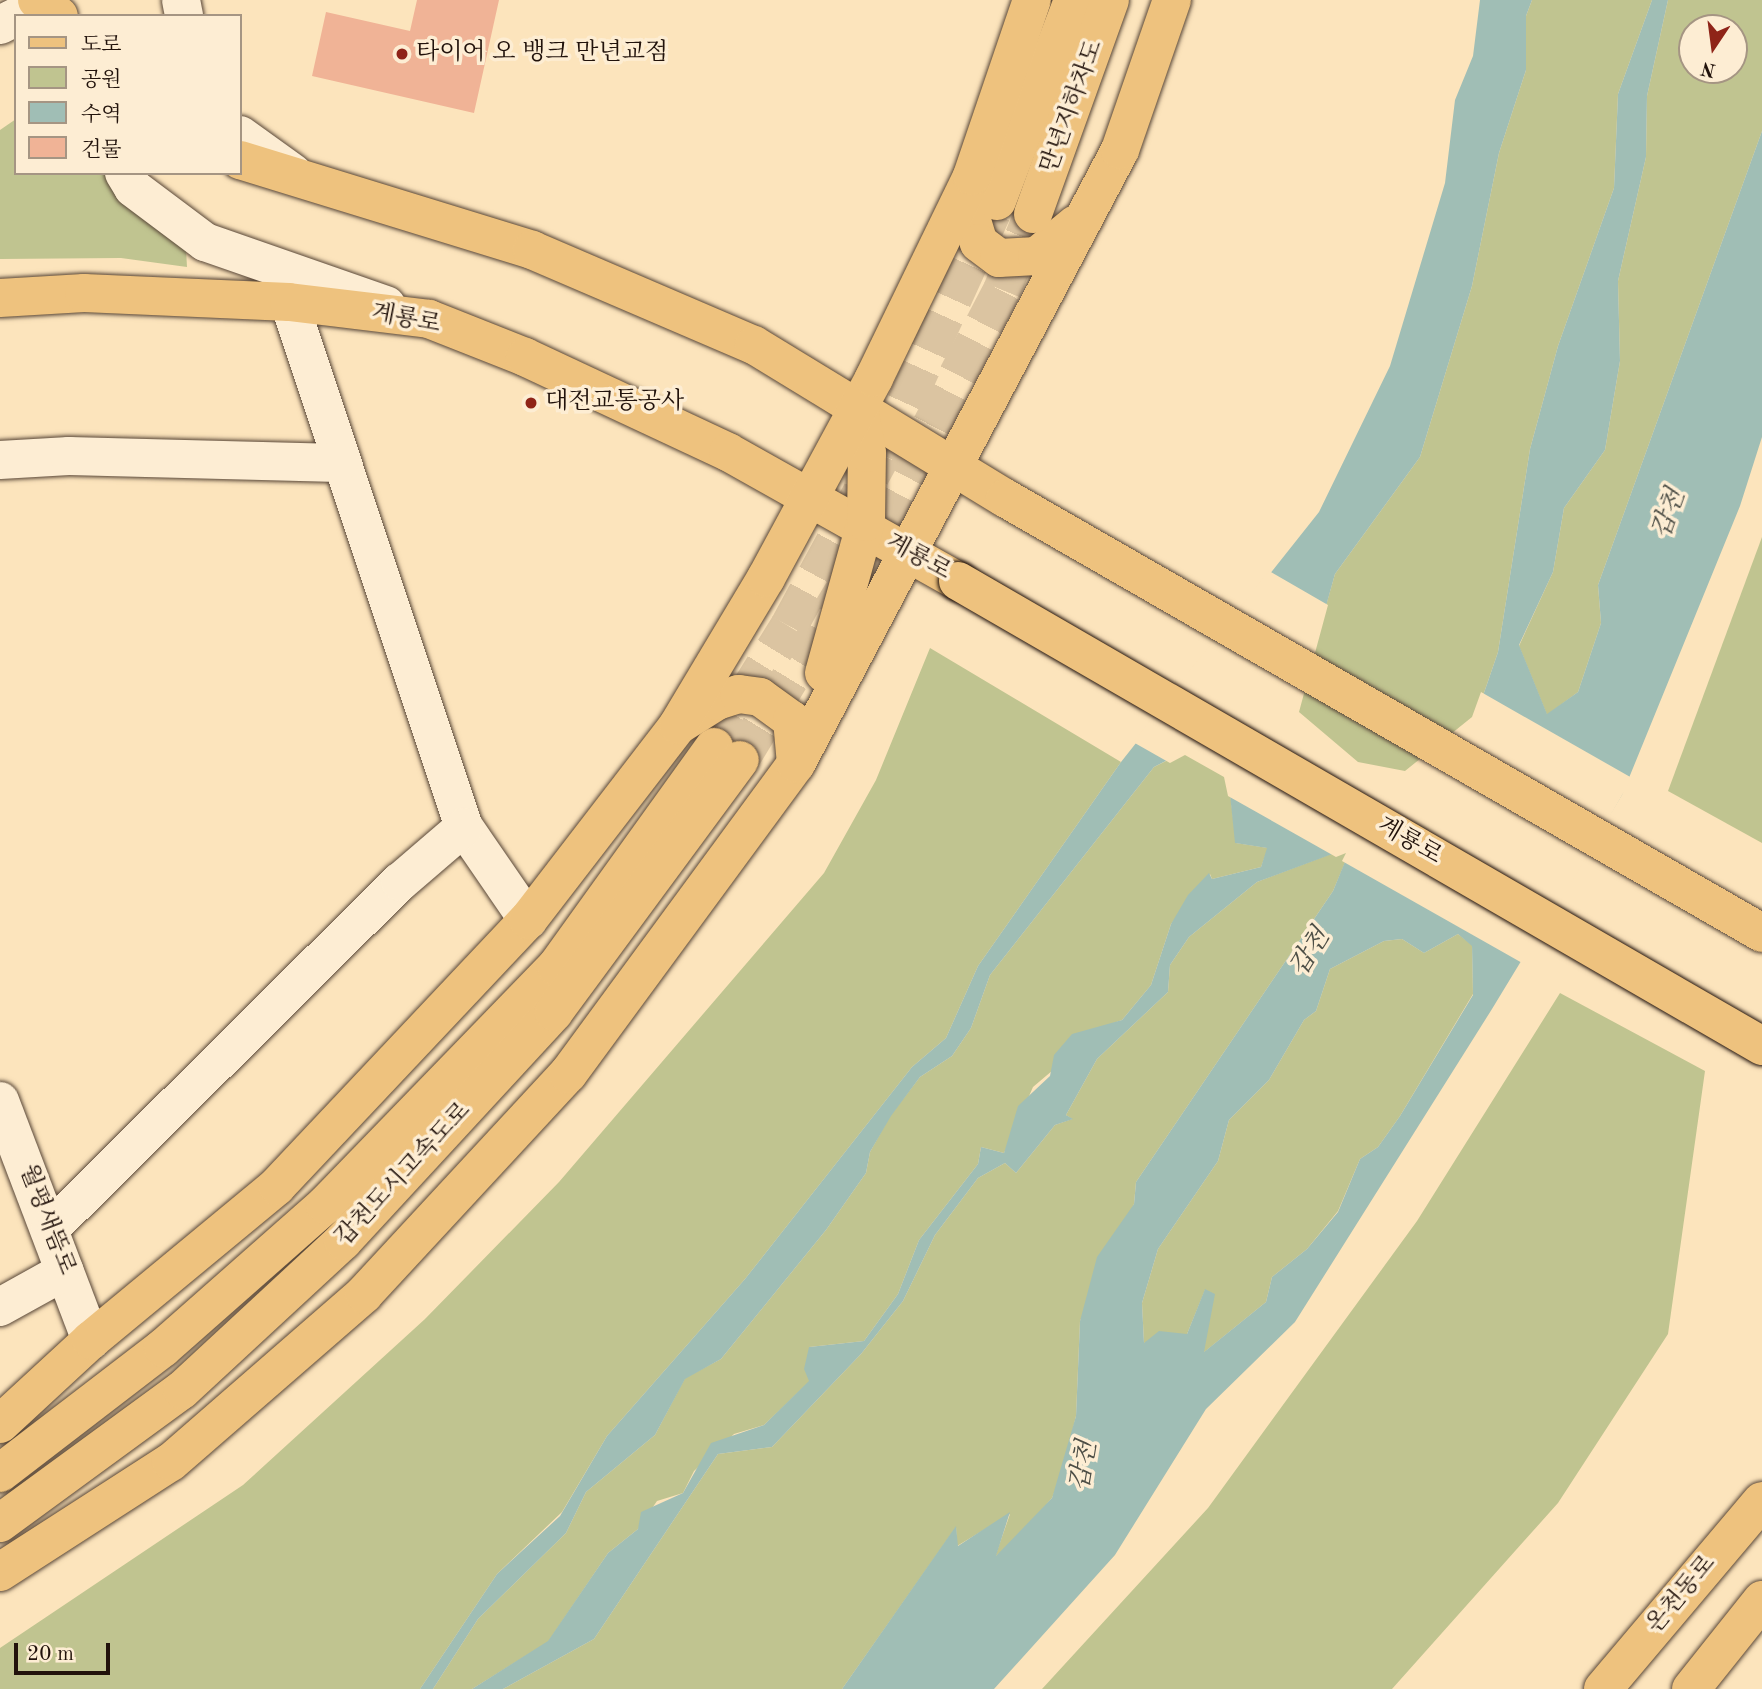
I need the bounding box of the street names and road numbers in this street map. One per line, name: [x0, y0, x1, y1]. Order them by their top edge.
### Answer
street label: 만년지하차도: [1036, 37, 1110, 177]
street label: 계룡로: [369, 299, 443, 341]
street label: 계룡로: [881, 529, 955, 587]
street label: 계룡로: [1372, 812, 1446, 872]
street label: 갑천도시고속도로: [330, 1097, 478, 1253]
street label: 월평새뜸로: [12, 1161, 80, 1279]
street label: 온천동로: [1641, 1550, 1723, 1640]

